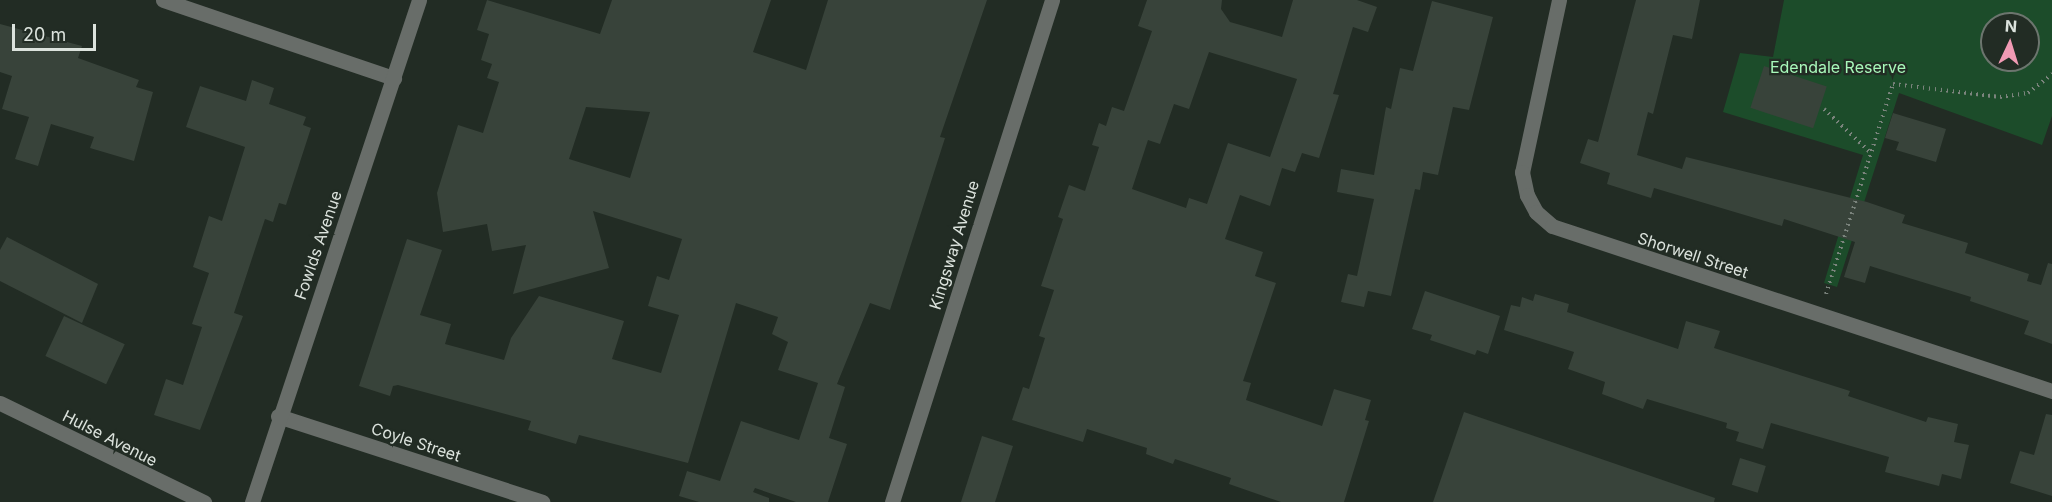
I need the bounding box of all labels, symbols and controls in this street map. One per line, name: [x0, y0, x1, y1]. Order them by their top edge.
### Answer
scale bar: [15, 12, 99, 50]
north arrow: [1980, 12, 2040, 72]
text: N: [2004, 16, 2018, 36]
text: 20 m: [23, 24, 66, 45]
park label: Edendale Reserve: [1770, 57, 1906, 77]
street label: Kingsway Avenue: [925, 178, 983, 312]
street label: Fowlds Avenue: [290, 188, 346, 302]
street label: Shorwell Street: [1635, 228, 1751, 282]
street label: Hulse Avenue: [59, 406, 161, 470]
street label: Coyle Street: [369, 419, 463, 465]

